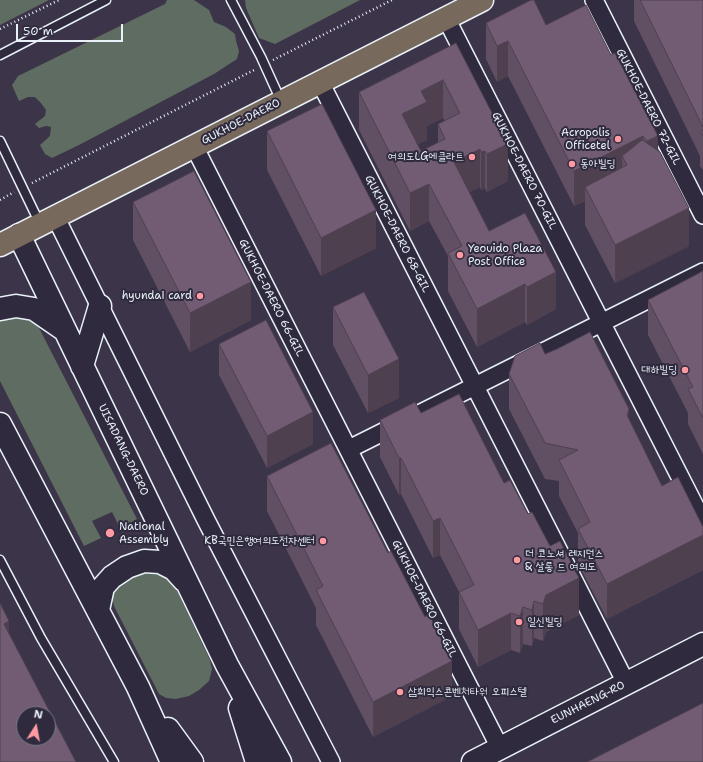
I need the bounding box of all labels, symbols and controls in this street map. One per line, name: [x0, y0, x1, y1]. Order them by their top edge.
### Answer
scale bar: [18, 16, 125, 42]
text: 50 m: [23, 23, 53, 39]
street label: GUKHOE-DAERO 72-GIL: [613, 47, 683, 167]
street label: GUKHOE-DAERO: [199, 96, 283, 148]
street label: GUKHOE-DAERO 70-GIL: [489, 110, 559, 232]
place label: Acropolis Officetel: [561, 126, 610, 152]
marker: Acropolis Officetel: [613, 134, 623, 144]
place label: 여의도LG에클라트: [388, 150, 464, 164]
marker: 여의도LG에클라트: [467, 152, 477, 162]
place label: 동아빌딩: [580, 157, 615, 171]
marker: 동아빌딩: [567, 159, 577, 169]
street label: GUKHOE-DAERO 68-GIL: [362, 173, 432, 295]
street label: GUKHOE-DAERO 66-GIL: [236, 237, 306, 359]
place label: Yeouido Plaza Post Office: [468, 242, 542, 268]
marker: Yeouido Plaza Post Office: [455, 250, 465, 260]
place label: hyundai card: [122, 289, 192, 303]
marker: hyundai card: [195, 291, 205, 301]
place label: 대하빌딩: [642, 363, 677, 377]
marker: 대하빌딩: [680, 365, 690, 375]
street label: UISADANG-DAERO: [95, 402, 151, 498]
place label: National Assembly: [119, 520, 169, 546]
marker: National Assembly: [104, 527, 116, 539]
place label: KB국민은행여의도전자센터: [204, 534, 315, 548]
marker: KB국민은행여의도전자센터: [318, 536, 328, 546]
street label: GUKHOE-DAERO 66-GIL: [389, 538, 459, 660]
place label: 더 코노셔 레지던스 & 살롱 드 여의도: [525, 547, 603, 573]
marker: 더 코노셔 레지던스 & 살롱 드 여의도: [512, 555, 522, 565]
place label: 일신빌딩: [527, 615, 562, 629]
marker: 일신빌딩: [514, 617, 524, 627]
street label: EUNHAENG-RO: [549, 679, 627, 727]
place label: 삼희익스콘벤처타워 오피스텔: [408, 685, 527, 699]
marker: 삼희익스콘벤처타워 오피스텔: [395, 687, 405, 697]
north arrow: [16, 706, 56, 746]
text: N: [32, 707, 44, 723]

